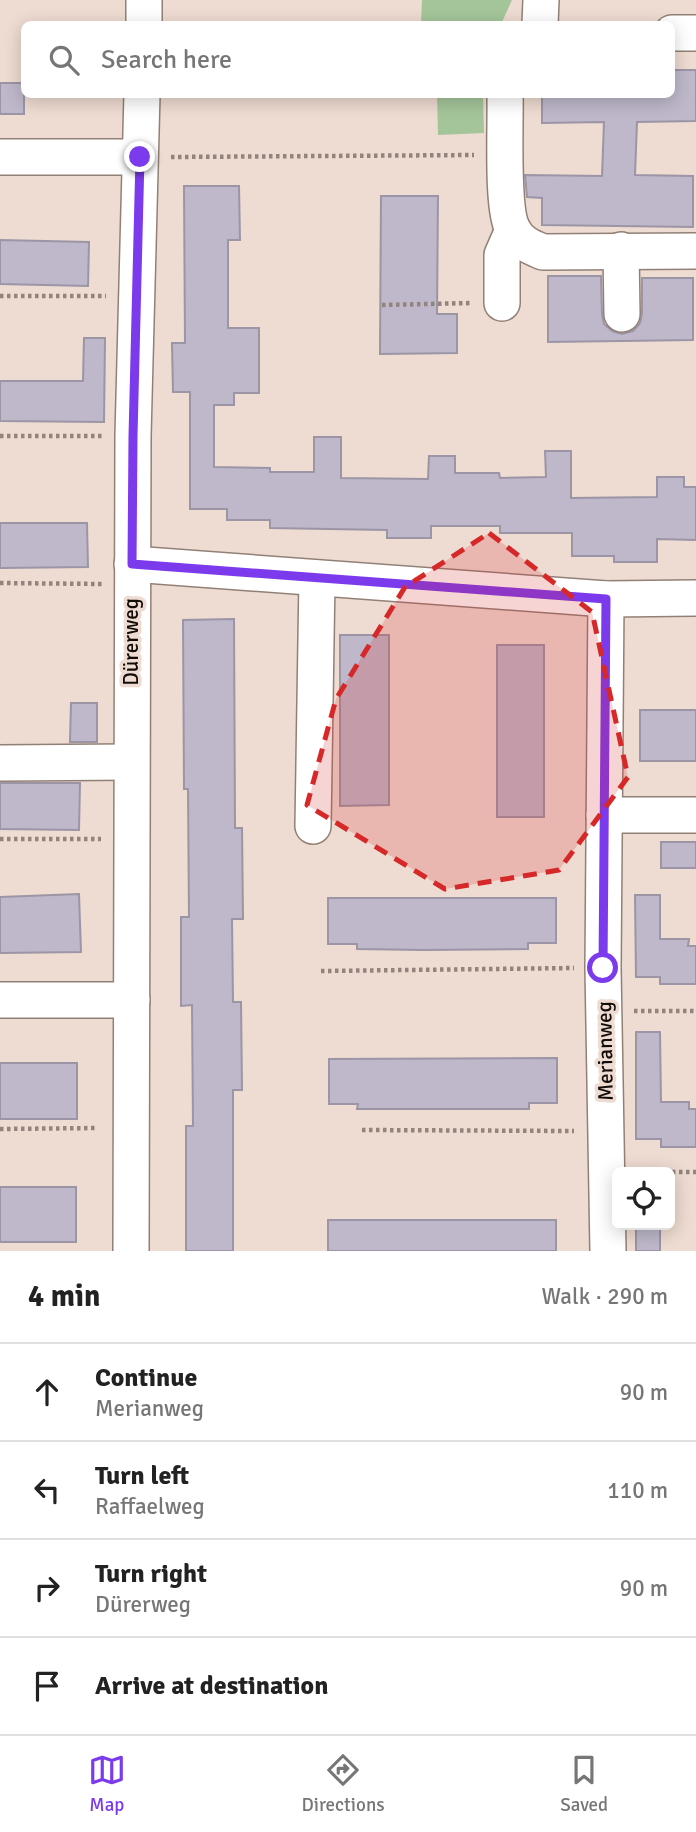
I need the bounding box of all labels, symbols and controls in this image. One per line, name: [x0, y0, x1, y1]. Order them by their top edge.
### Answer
search box: [21, 21, 675, 98]
icon: search: [45, 41, 83, 79]
text: Search here: [101, 44, 232, 76]
route end: [124, 141, 155, 172]
street label: Dürerweg: [118, 598, 144, 686]
route start: [587, 952, 618, 983]
street label: Merianweg: [591, 1001, 619, 1101]
map controls: [612, 1167, 675, 1230]
button: locate: [612, 1167, 675, 1230]
text: 4 min: [28, 1278, 100, 1315]
text: Walk · 290 m: [542, 1282, 668, 1311]
text: Continue: [95, 1362, 197, 1394]
icon: ahead: [28, 1373, 66, 1411]
text: 90 m: [620, 1378, 668, 1407]
text: Merianweg: [95, 1394, 204, 1423]
text: Turn left: [95, 1460, 189, 1492]
icon: left: [28, 1471, 66, 1509]
text: 110 m: [607, 1476, 668, 1505]
text: Raffaelweg: [95, 1492, 205, 1521]
text: Turn right: [95, 1558, 207, 1590]
icon: right: [28, 1569, 66, 1607]
text: 90 m: [620, 1574, 668, 1603]
text: Dürerweg: [95, 1590, 191, 1619]
icon: arrive: [28, 1667, 66, 1705]
text: Arrive at destination: [95, 1670, 328, 1702]
tab: Map: [88, 1751, 126, 1817]
tab: Directions: [302, 1751, 385, 1817]
tab: Saved: [560, 1751, 608, 1817]

